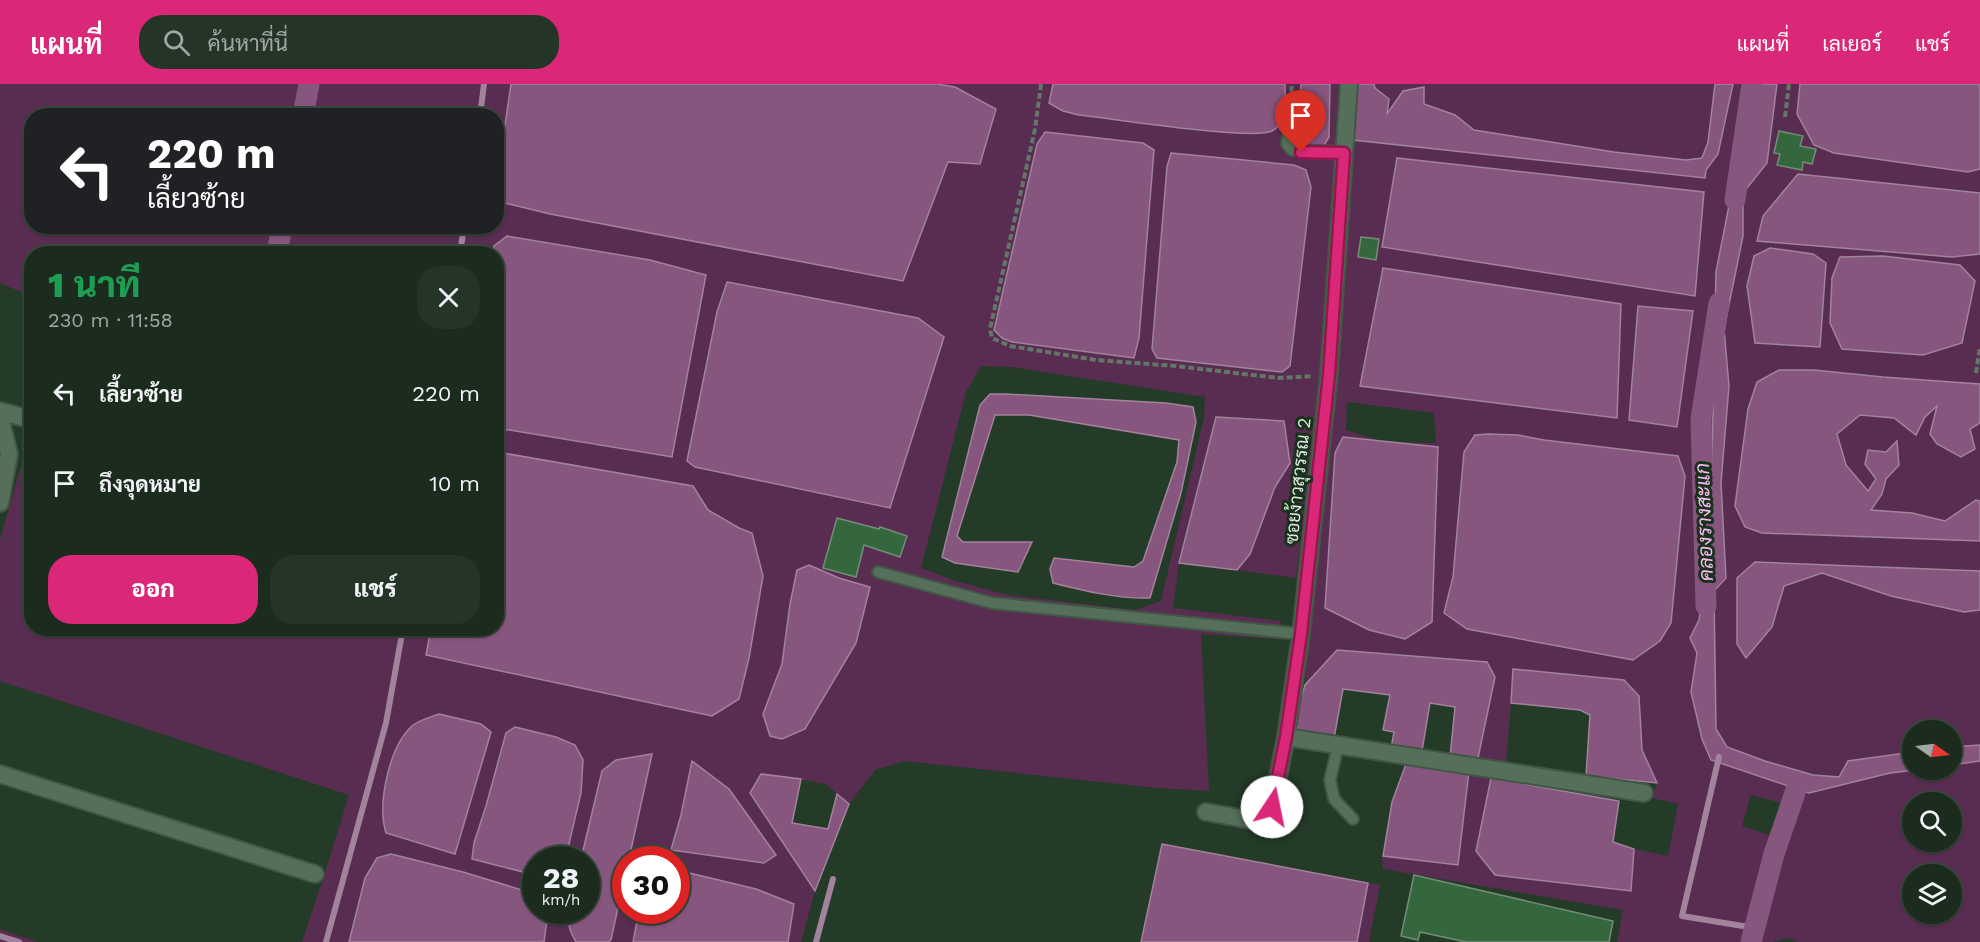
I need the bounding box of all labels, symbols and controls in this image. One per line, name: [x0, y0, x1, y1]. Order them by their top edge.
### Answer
search box: [139, 15, 559, 69]
icon: search: [160, 26, 193, 59]
text: แผนที่: [30, 28, 103, 61]
text: ค้นหาที่นี่: [208, 31, 288, 56]
text: แผนที่: [1737, 31, 1789, 56]
text: เลเยอร์: [1822, 31, 1882, 56]
text: แชร์: [1915, 31, 1950, 56]
pin: [1275, 90, 1326, 152]
icon: arrive: [1284, 99, 1317, 132]
text: 220 m: [147, 129, 276, 178]
icon: left: [48, 132, 126, 210]
text: เลี้ยวซ้าย: [147, 183, 245, 215]
text: 1 นาที: [48, 264, 141, 306]
button: close: [417, 266, 480, 329]
text: 230 m · 11:58: [48, 308, 173, 332]
icon: left: [48, 377, 81, 410]
text: 220 m: [412, 381, 480, 406]
text: เลี้ยวซ้าย: [99, 382, 183, 407]
street label: ซอยง้าวสุวรรณ 2: [1279, 417, 1317, 545]
water label: คลองรางสะแก: [1690, 462, 1718, 582]
icon: arrive: [48, 467, 81, 500]
text: 10 m: [429, 471, 480, 496]
text: ถึงจุดหมาย: [99, 472, 201, 497]
button: ออก: [48, 555, 258, 624]
button: แชร์: [270, 555, 480, 624]
north arrow: [1902, 720, 1962, 780]
map controls: [1902, 720, 1962, 924]
position arrow: [1240, 775, 1304, 839]
button: search: [1902, 792, 1962, 852]
speed limit sign: 30: [612, 846, 690, 924]
text: 28: [543, 860, 579, 895]
button: layers: [1902, 864, 1962, 924]
text: km/h: [542, 891, 580, 909]

